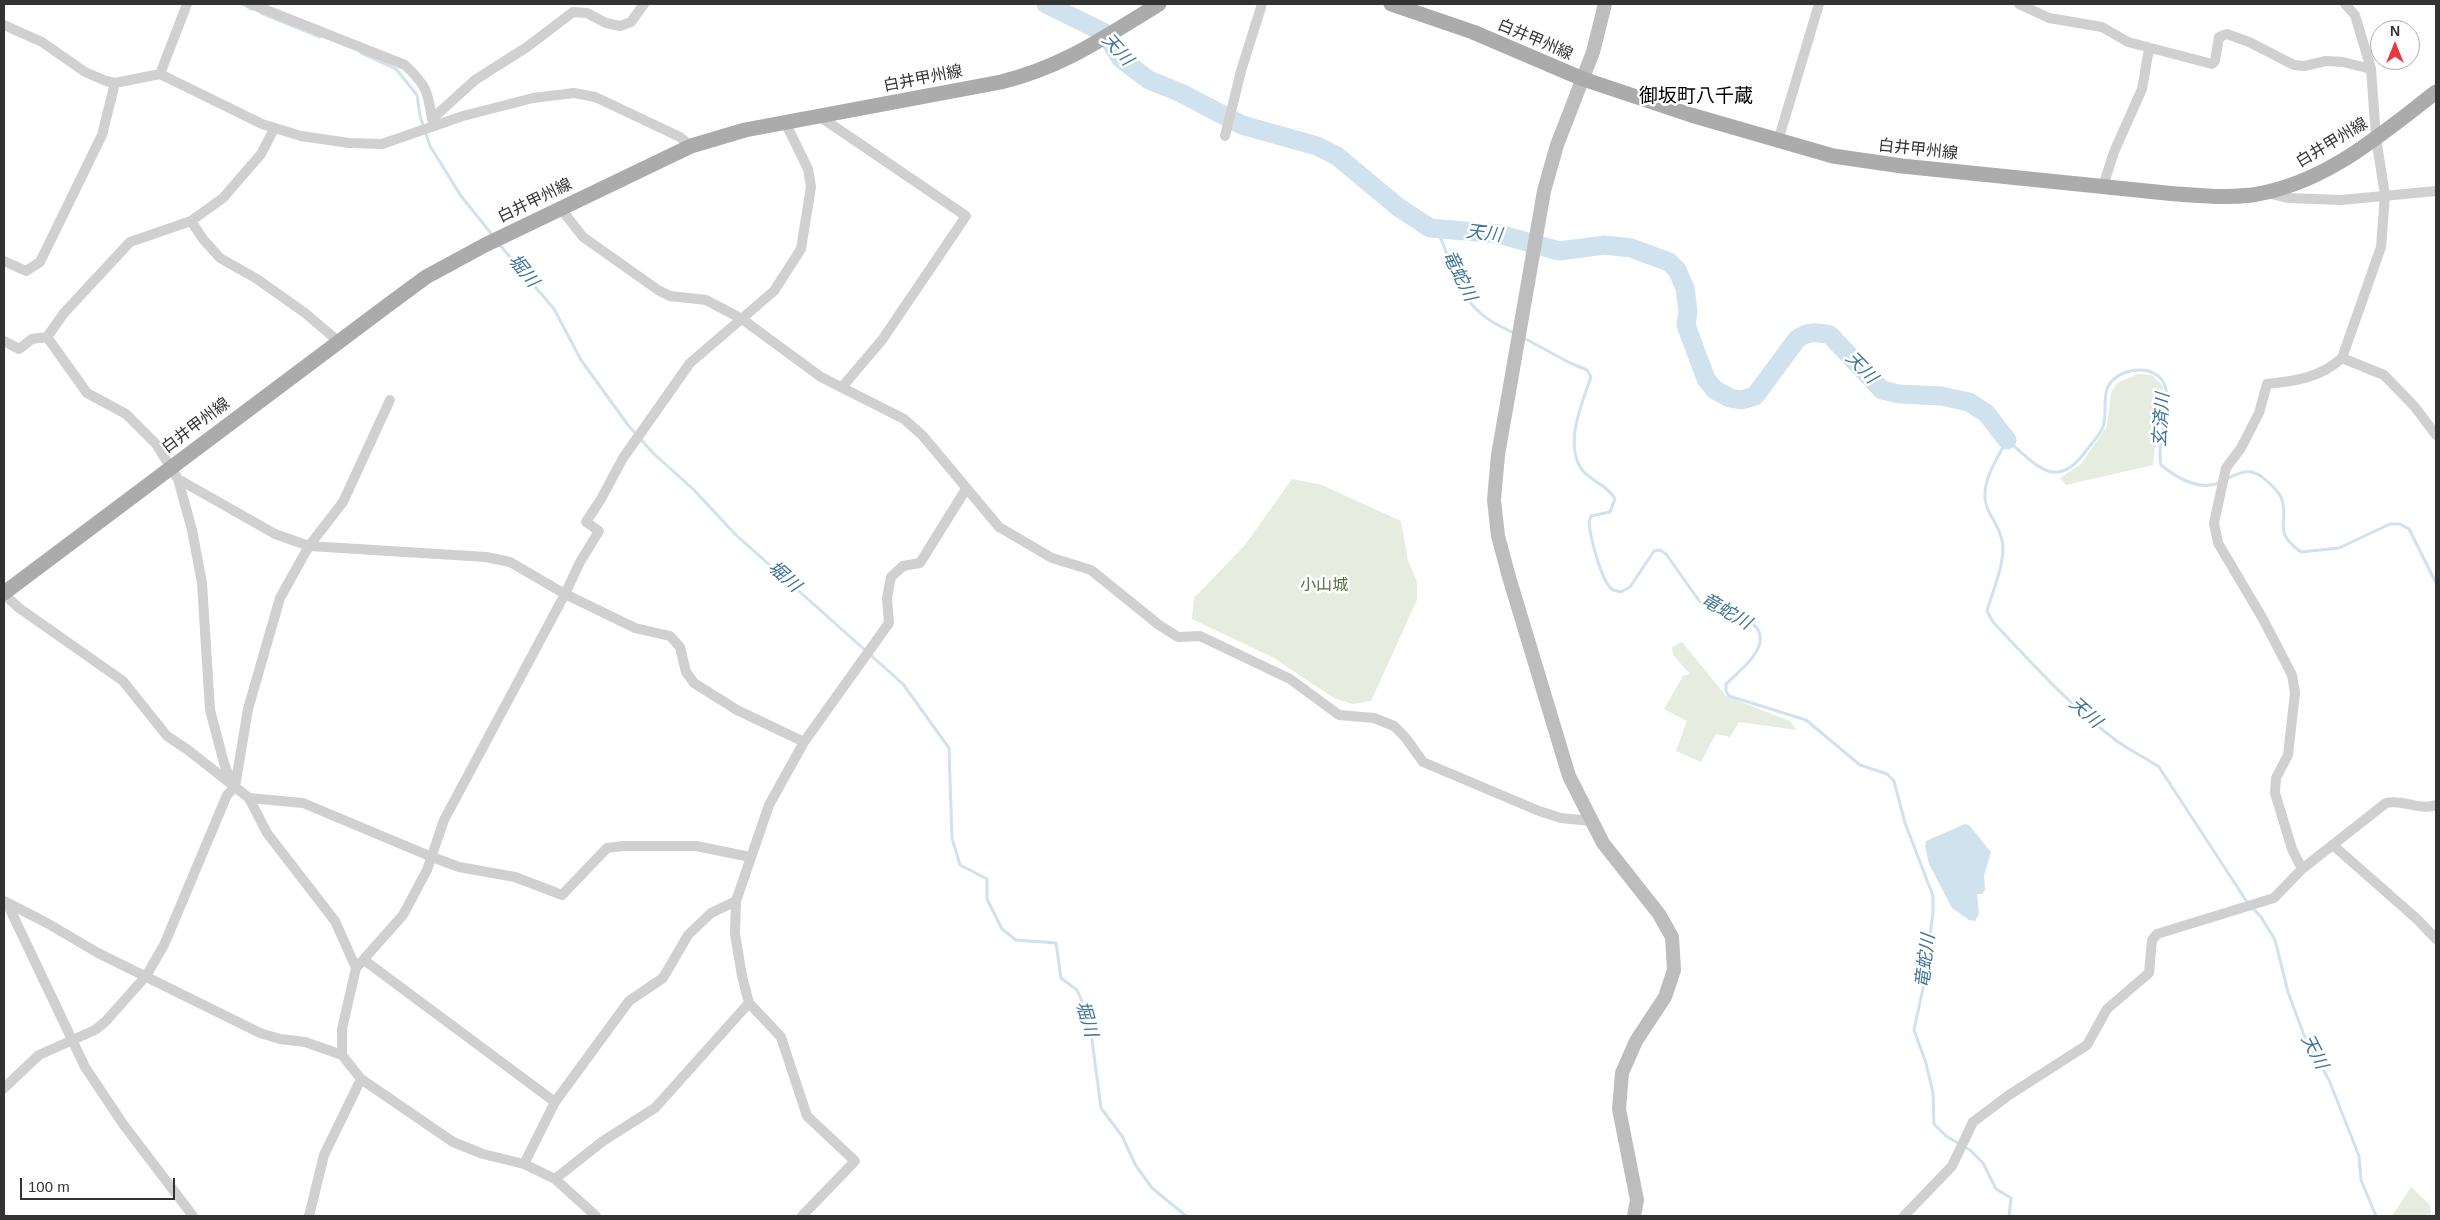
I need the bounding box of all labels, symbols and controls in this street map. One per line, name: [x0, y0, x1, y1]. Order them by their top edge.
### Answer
street label: 白井甲州線: [1494, 16, 1576, 64]
north arrow: [2370, 20, 2420, 70]
text: N: [2390, 23, 2400, 39]
water label: 天川: [1097, 29, 1137, 71]
street label: 白井甲州線: [882, 62, 964, 96]
district label: 御坂町八千蔵: [1639, 86, 1753, 108]
street label: 白井甲州線: [2293, 114, 2371, 172]
street label: 白井甲州線: [1877, 136, 1959, 164]
street label: 白井甲州線: [495, 175, 575, 227]
water label: 天川: [1465, 221, 1503, 247]
water label: 竜蛇川: [1437, 247, 1481, 305]
water label: 堀川: [503, 250, 543, 292]
water label: 天川: [1841, 348, 1881, 388]
water label: 玄済川: [2149, 392, 2175, 448]
street label: 白井甲州線: [158, 394, 234, 458]
water label: 堀川: [763, 557, 805, 597]
park label: 小山城: [1300, 576, 1348, 596]
water label: 竜蛇川: [1697, 589, 1755, 635]
water label: 天川: [2064, 693, 2106, 733]
water label: 竜蛇川: [1912, 933, 1940, 989]
water label: 堀川: [1071, 999, 1101, 1039]
water label: 天川: [2296, 1031, 2332, 1073]
scale bar: [22, 1168, 178, 1200]
text: 100 m: [28, 1178, 70, 1195]

